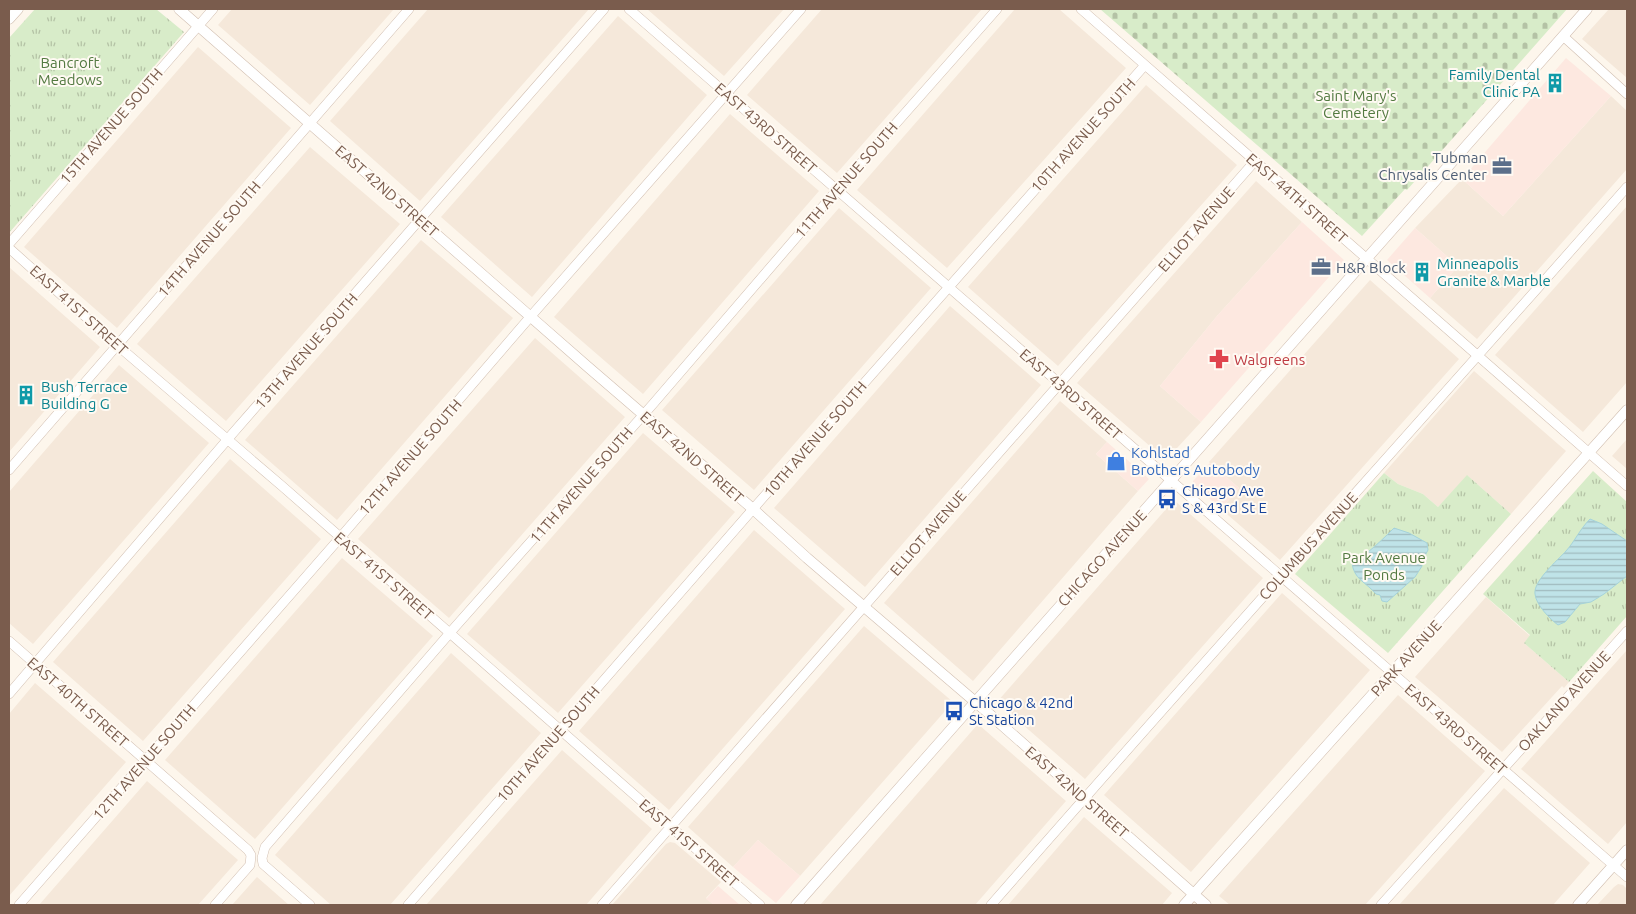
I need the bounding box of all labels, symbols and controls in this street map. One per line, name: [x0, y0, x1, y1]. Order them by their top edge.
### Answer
park label: Bancroft Meadows: [38, 54, 102, 88]
street label: 15TH AVENUE SOUTH: [56, 65, 166, 187]
place label: Family Dental Clinic PA: [1449, 66, 1540, 100]
building icon: Family Dental Clinic PA: [1544, 72, 1566, 94]
street label: 10TH AVENUE SOUTH: [1027, 75, 1139, 195]
street label: EAST 43RD STREET: [712, 79, 821, 177]
park label: Saint Mary's Cemetery: [1315, 87, 1397, 121]
street label: 11TH AVENUE SOUTH: [791, 119, 901, 241]
street label: EAST 42ND STREET: [332, 142, 442, 241]
place label: Tubman Chrysalis Center: [1378, 149, 1487, 183]
street label: EAST 44TH STREET: [1243, 150, 1351, 247]
office icon: Tubman Chrysalis Center: [1491, 155, 1513, 177]
street label: 14TH AVENUE SOUTH: [154, 178, 264, 300]
street label: ELLIOT AVENUE: [1154, 183, 1238, 275]
place label: Minneapolis Granite & Marble: [1437, 255, 1551, 289]
office icon: H&R Block: [1310, 256, 1332, 278]
place label: H&R Block: [1336, 259, 1406, 276]
building icon: Minneapolis Granite & Marble: [1411, 261, 1433, 283]
street label: EAST 41ST STREET: [27, 262, 132, 359]
street label: 13TH AVENUE SOUTH: [251, 290, 361, 412]
street label: EAST 43RD STREET: [1017, 345, 1126, 443]
pharmacy icon: Walgreens: [1208, 348, 1230, 370]
place label: Walgreens: [1234, 351, 1305, 368]
place label: Bush Terrace Building G: [41, 378, 128, 412]
street label: 10TH AVENUE SOUTH: [760, 378, 870, 500]
building icon: Bush Terrace Building G: [15, 384, 37, 406]
street label: 12TH AVENUE SOUTH: [355, 396, 465, 518]
street label: EAST 42ND STREET: [637, 408, 747, 507]
street label: 11TH AVENUE SOUTH: [526, 424, 636, 546]
place label: Kohlstad Brothers Autobody: [1131, 444, 1260, 478]
shop icon: Kohlstad Brothers Autobody: [1105, 450, 1127, 472]
place label: Chicago Ave S & 43rd St E: [1182, 482, 1267, 516]
street label: ELLIOT AVENUE: [886, 487, 970, 579]
bus stop icon: Chicago Ave S & 43rd St E: [1156, 488, 1178, 510]
street label: COLUMBUS AVENUE: [1255, 489, 1361, 603]
street label: CHICAGO AVENUE: [1054, 506, 1150, 610]
street label: EAST 41ST STREET: [331, 528, 437, 624]
park label: Park Avenue Ponds: [1342, 549, 1426, 583]
street label: PARK AVENUE: [1367, 617, 1445, 699]
street label: OAKLAND AVENUE: [1514, 647, 1614, 755]
street label: EAST 40TH STREET: [24, 654, 132, 751]
street label: EAST 43RD STREET: [1402, 680, 1511, 778]
street label: 10TH AVENUE SOUTH: [493, 683, 603, 805]
place label: Chicago & 42nd St Station: [969, 694, 1073, 728]
bus stop icon: Chicago & 42nd St Station: [943, 700, 965, 722]
street label: 12TH AVENUE SOUTH: [89, 701, 199, 823]
street label: EAST 42ND STREET: [1022, 743, 1132, 842]
street label: EAST 41ST STREET: [636, 795, 742, 891]

